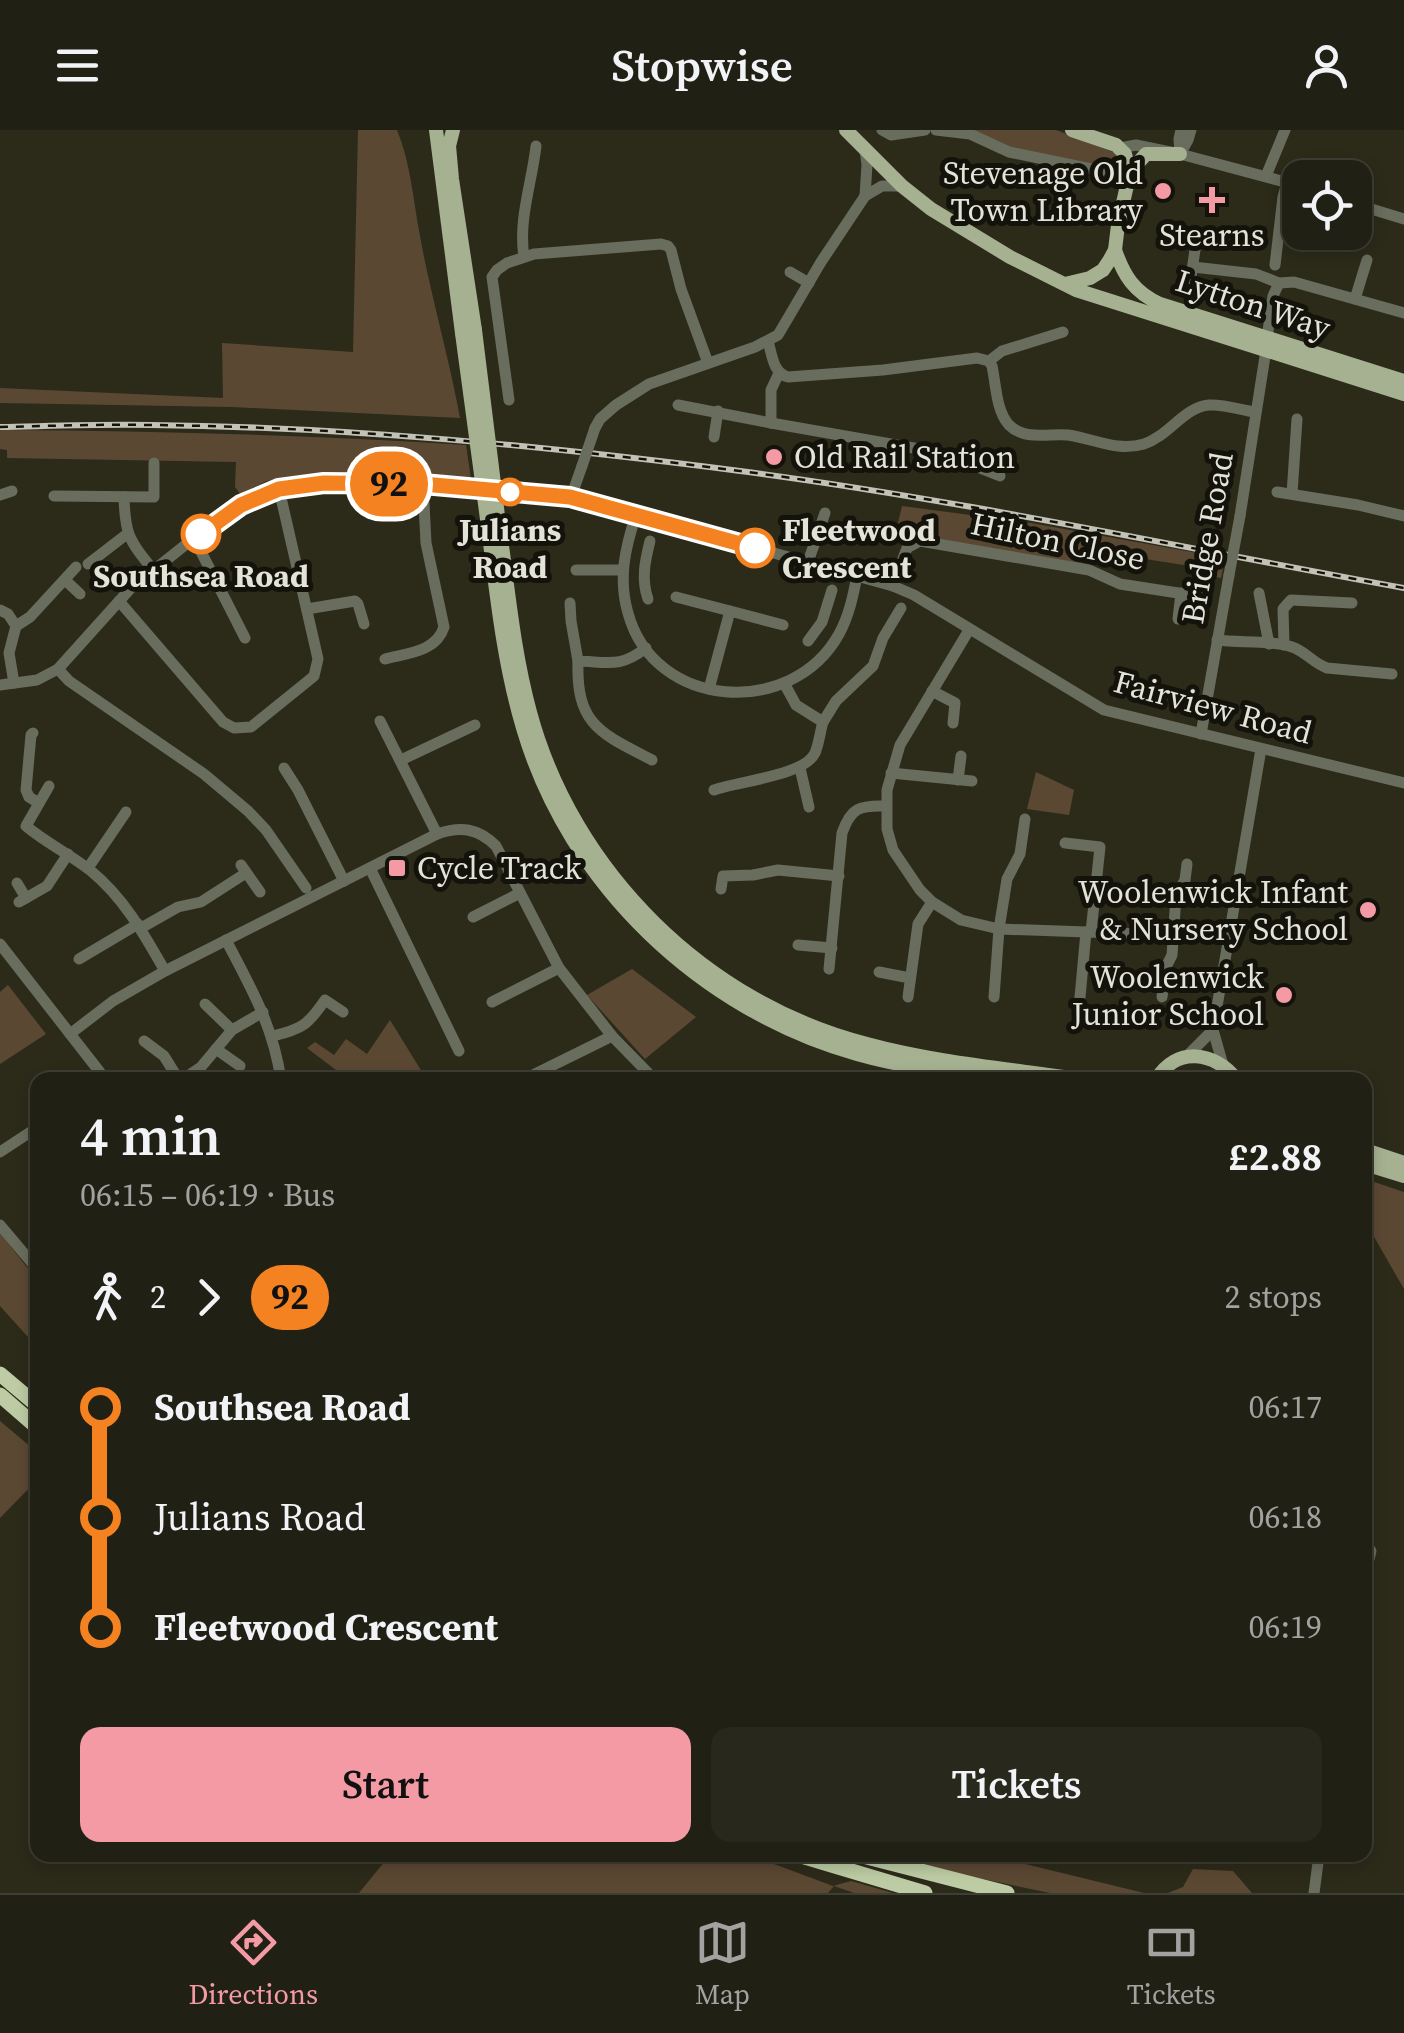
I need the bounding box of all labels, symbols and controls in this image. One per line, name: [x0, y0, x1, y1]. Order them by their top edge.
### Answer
text: Stopwise: [611, 34, 793, 96]
icon: menu: [50, 38, 105, 93]
icon: person: [1299, 38, 1354, 93]
place label: Stevenage Old Town Library: [943, 151, 1144, 232]
map controls: [1282, 160, 1372, 250]
button: locate: [1282, 160, 1372, 250]
marker: Stevenage Old Town Library: [1152, 180, 1174, 202]
marker: Stearns: [1201, 189, 1223, 211]
place label: Stearns: [1159, 213, 1265, 257]
street label: Lytton Way: [1170, 258, 1337, 350]
place label: Old Rail Station: [794, 435, 1015, 479]
marker: Old Rail Station: [763, 446, 785, 468]
street label: Bridge Road: [1170, 449, 1244, 627]
line badge: 92: [344, 452, 434, 516]
text: 92: [370, 460, 408, 508]
marker: Julians Road: [497, 479, 523, 505]
street label: Hilton Close: [967, 501, 1149, 581]
place label: Julians Road: [457, 508, 561, 589]
place label: Fleetwood Crescent: [782, 508, 936, 589]
marker: Southsea Road: [182, 515, 220, 553]
marker: Fleetwood Crescent: [736, 529, 774, 567]
place label: Southsea Road: [93, 554, 309, 598]
street label: Fairview Road: [1109, 659, 1317, 755]
place label: Cycle Track: [417, 846, 582, 890]
marker: Cycle Track: [386, 857, 408, 879]
place label: Woolenwick Infant & Nursery School: [1078, 870, 1349, 951]
marker: Woolenwick Infant & Nursery School: [1357, 899, 1379, 921]
place label: Woolenwick Junior School: [1071, 955, 1264, 1036]
marker: Woolenwick Junior School: [1273, 984, 1295, 1006]
text: 4 min: [80, 1098, 221, 1173]
text: £2.88: [1228, 1131, 1322, 1183]
text: 06:15 – 06:19 · Bus: [80, 1173, 335, 1217]
icon: walk: [80, 1270, 135, 1325]
icon: forward: [181, 1270, 236, 1325]
text: 92: [271, 1273, 309, 1321]
text: 2: [150, 1275, 166, 1319]
text: 2 stops: [1224, 1275, 1322, 1319]
text: Southsea Road: [154, 1381, 411, 1433]
text: 06:17: [1248, 1385, 1322, 1429]
text: Julians Road: [154, 1491, 366, 1543]
text: 06:18: [1248, 1495, 1322, 1539]
text: Fleetwood Crescent: [154, 1601, 498, 1653]
text: 06:19: [1248, 1605, 1322, 1649]
button: Start: [80, 1727, 691, 1842]
button: Tickets: [711, 1727, 1322, 1842]
tab: Directions: [188, 1915, 318, 2013]
tab: Map: [695, 1915, 750, 2013]
tab: Tickets: [1127, 1915, 1216, 2013]

